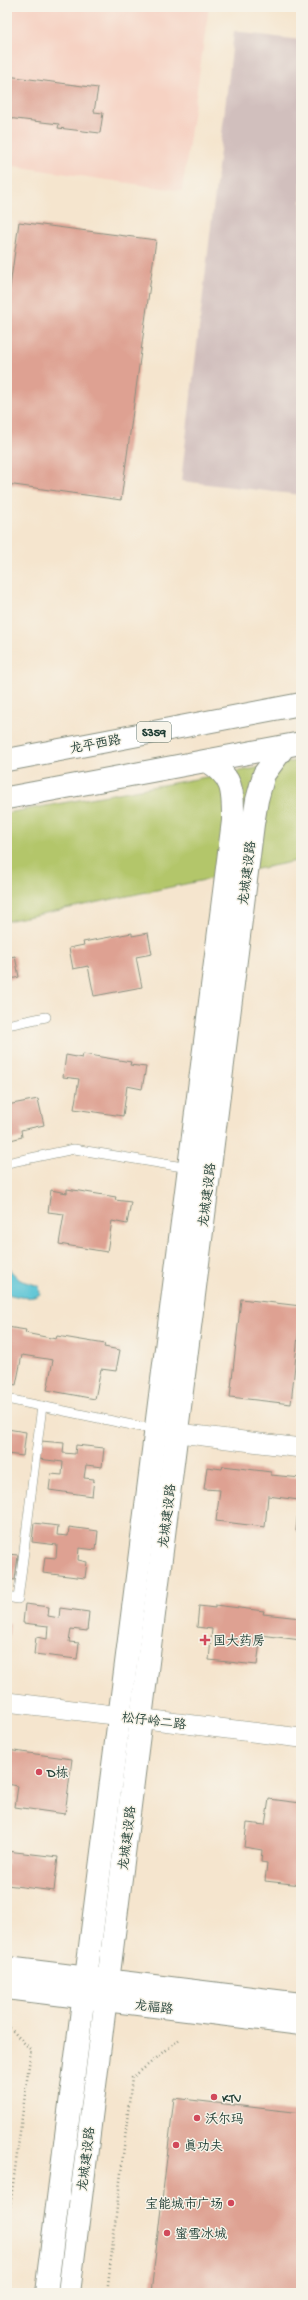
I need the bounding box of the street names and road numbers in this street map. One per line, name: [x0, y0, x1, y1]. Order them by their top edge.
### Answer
road number: S359: [137, 722, 171, 742]
street label: 龙平西路: [68, 732, 122, 758]
street label: 龙城建设路: [236, 840, 260, 906]
street label: 龙城建设路: [196, 1162, 220, 1228]
street label: 龙城建设路: [156, 1483, 180, 1549]
street label: 松仔岭二路: [121, 1710, 187, 1734]
street label: 龙城建设路: [116, 1805, 140, 1871]
street label: 龙福路: [133, 1998, 174, 2018]
street label: 龙城建设路: [75, 2126, 99, 2192]

